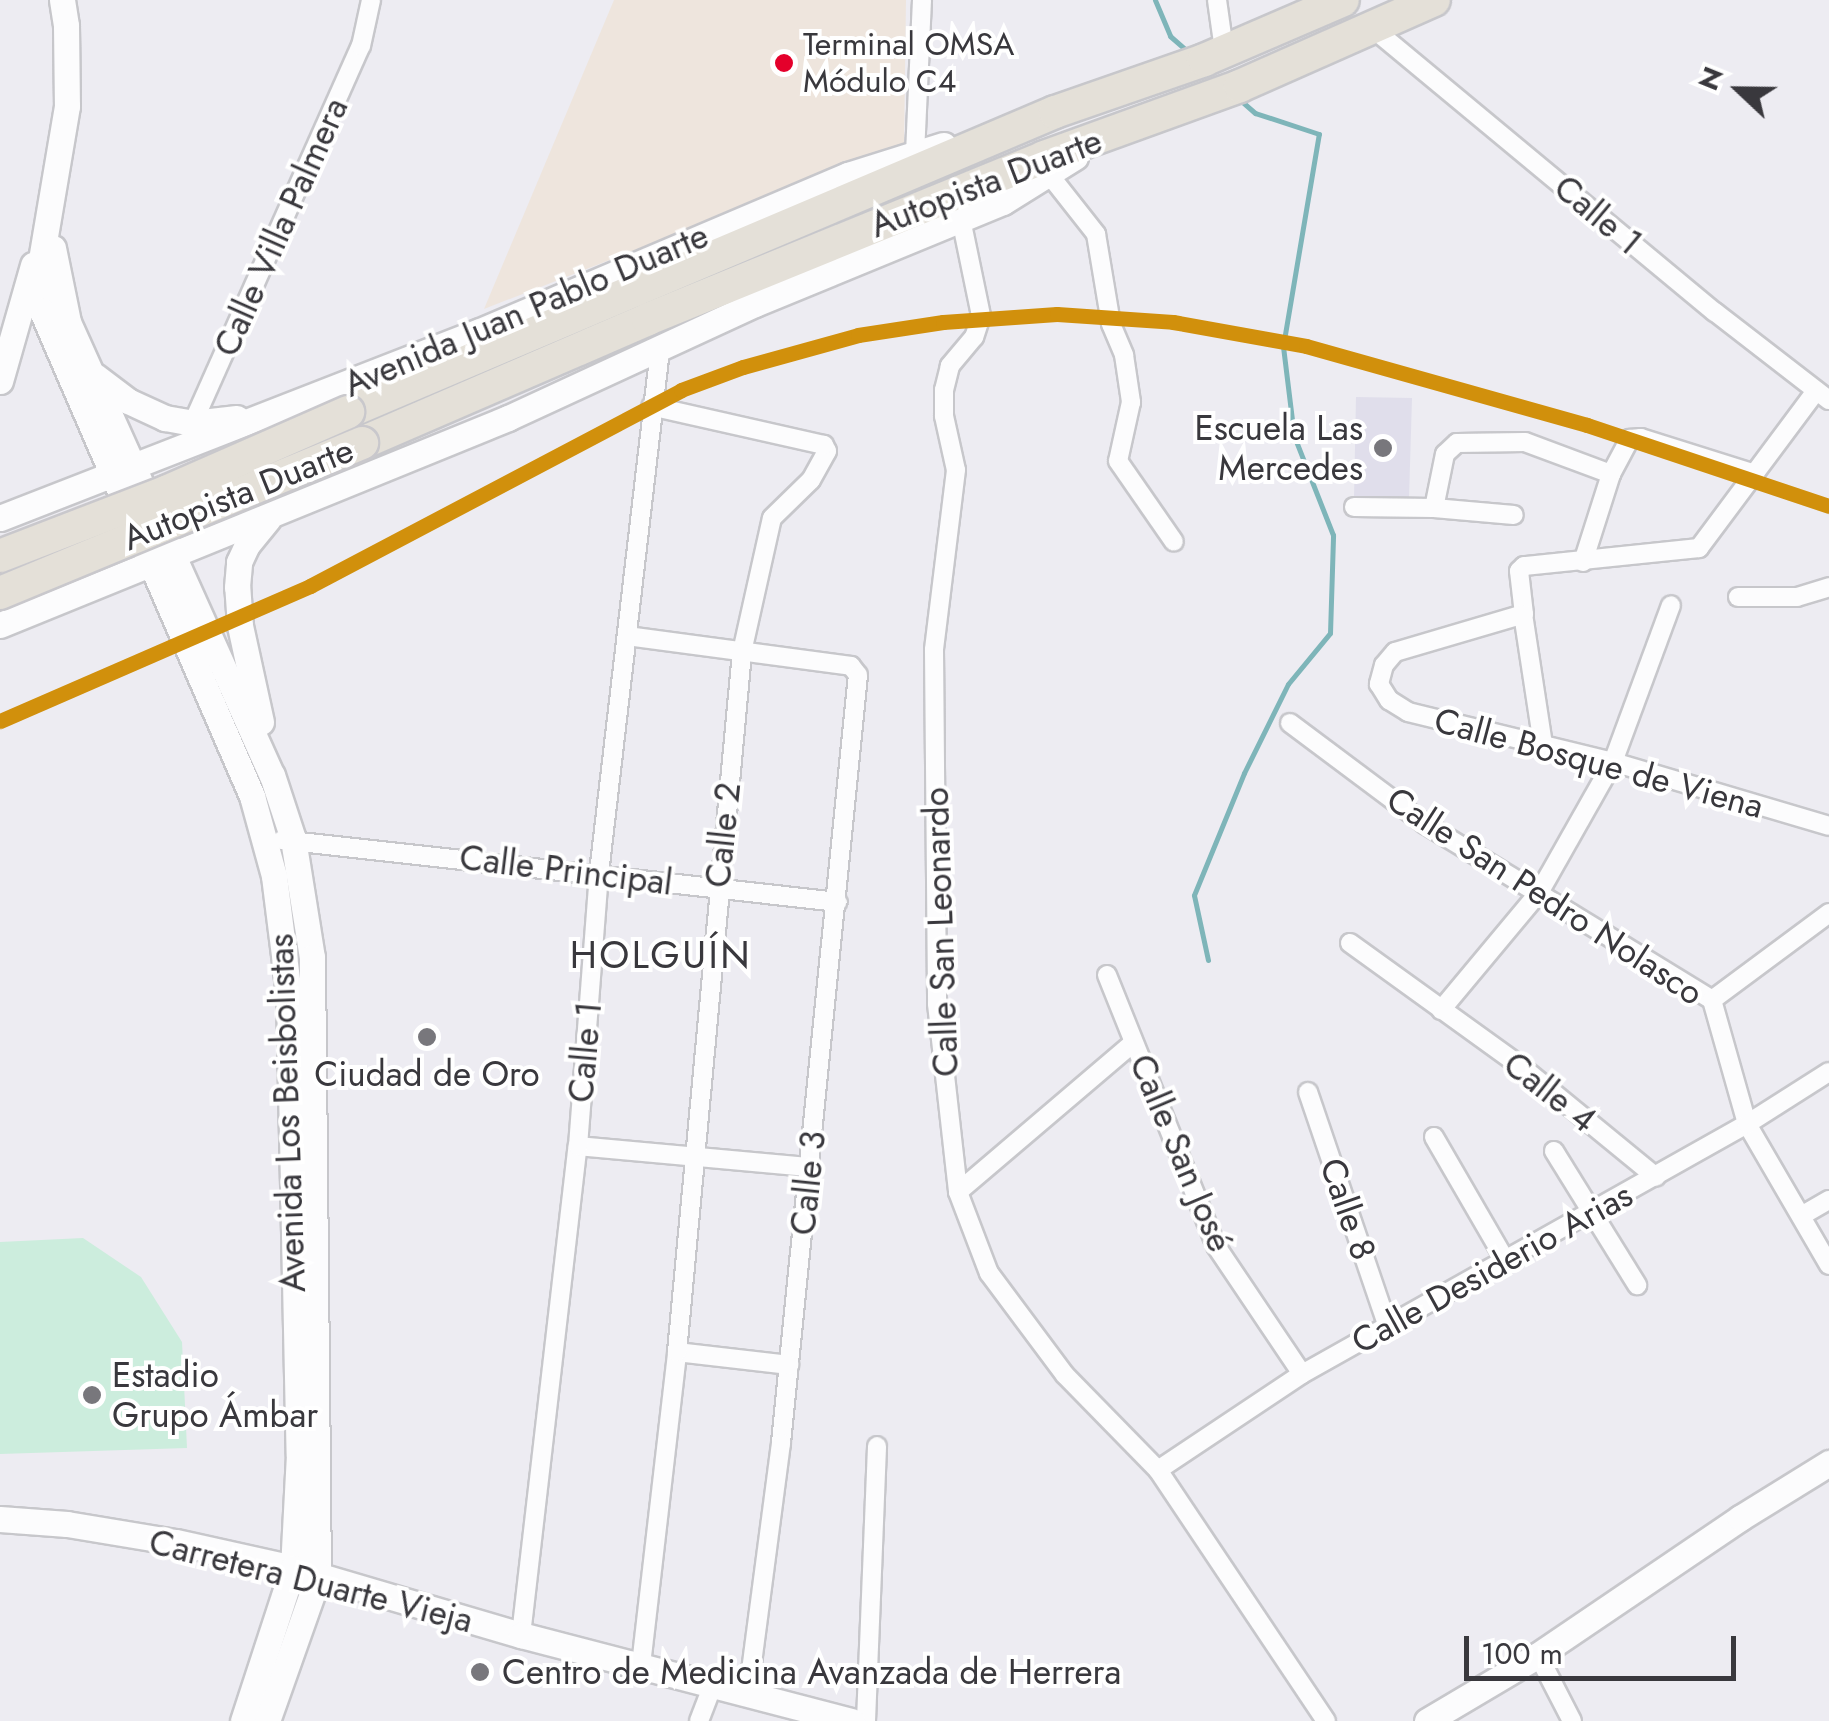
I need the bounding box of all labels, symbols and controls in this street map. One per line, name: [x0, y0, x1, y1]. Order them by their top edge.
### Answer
place label: Terminal OMSA Módulo C4: [803, 26, 1014, 101]
north arrow: [1689, 40, 1789, 140]
marker: Terminal OMSA Módulo C4: [774, 53, 794, 73]
text: N: [1688, 61, 1734, 97]
street label: Calle Villa Palmera: [205, 91, 357, 363]
street label: Autopista Duarte: [864, 120, 1108, 246]
street label: Calle 1: [1546, 166, 1650, 264]
street label: Avenida Juan Pablo Duarte: [338, 214, 714, 406]
place label: Escuela Las Mercedes: [1194, 407, 1363, 489]
street label: Autopista Duarte: [117, 429, 359, 559]
marker: Escuela Las Mercedes: [1372, 437, 1394, 459]
street label: Calle Bosque de Viena: [1430, 699, 1768, 827]
street label: Calle San Pedro Nolasco: [1379, 778, 1711, 1014]
street label: Calle 2: [697, 780, 749, 890]
street label: Calle San Leonardo: [915, 787, 967, 1077]
street label: Calle Principal: [457, 836, 675, 904]
district label: HOLGUÍN: [570, 932, 752, 978]
street label: Avenida Los Beisbolistas: [260, 933, 314, 1293]
street label: Calle 1: [560, 1000, 610, 1104]
marker: Ciudad de Oro: [416, 1026, 438, 1048]
street label: Calle 4: [1495, 1043, 1605, 1141]
street label: Calle San José: [1121, 1048, 1241, 1258]
place label: Ciudad de Oro: [314, 1053, 540, 1095]
street label: Calle 3: [782, 1129, 834, 1237]
street label: Calle 8: [1311, 1153, 1385, 1265]
street label: Calle Desiderio Arias: [1344, 1173, 1640, 1363]
place label: Estadio Grupo Ámbar: [112, 1354, 318, 1436]
marker: Estadio Grupo Ámbar: [81, 1384, 103, 1406]
street label: Carretera Duarte Vieja: [145, 1520, 477, 1642]
scale bar: [1469, 1616, 1742, 1678]
text: 100 m: [1481, 1632, 1563, 1675]
place label: Centro de Medicina Avanzada de Herrera: [502, 1651, 1121, 1693]
marker: Centro de Medicina Avanzada de Herrera: [467, 1659, 493, 1685]

